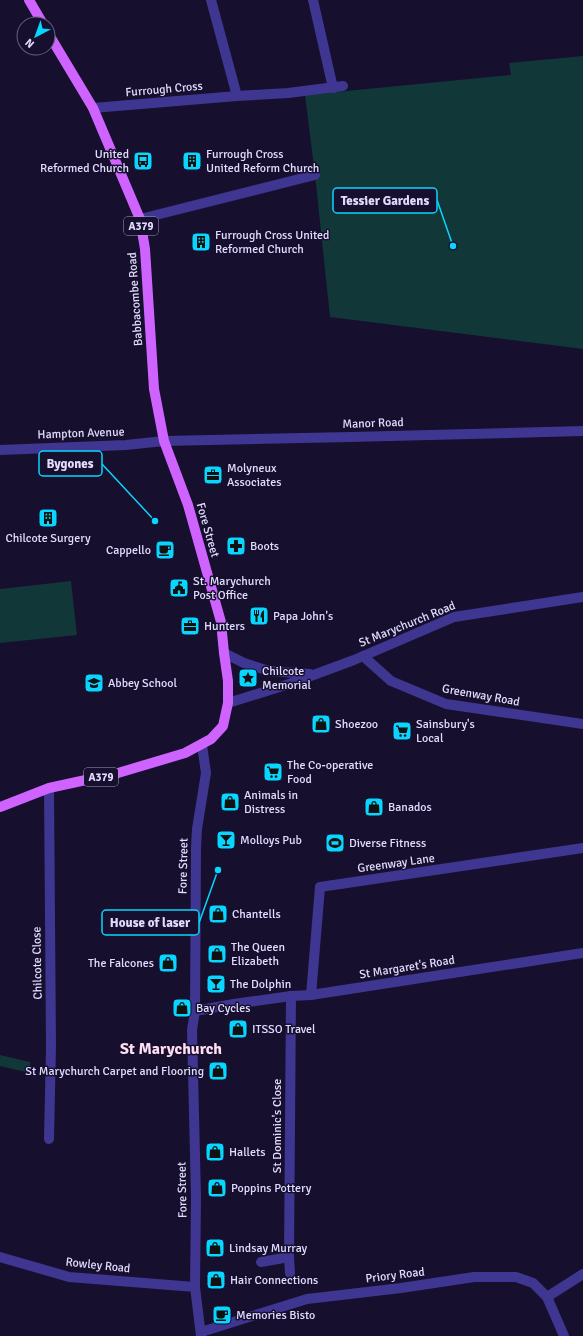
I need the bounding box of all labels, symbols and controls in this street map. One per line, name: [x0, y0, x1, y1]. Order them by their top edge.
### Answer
north arrow: [16, 16, 56, 56]
text: N: [23, 36, 37, 51]
street label: Furrough Cross: [125, 79, 203, 100]
place label: United Reformed Church: [40, 147, 129, 176]
place label: Furrough Cross United Reform Church: [206, 147, 319, 176]
bus stop icon: United Reformed Church: [132, 150, 154, 172]
building icon: Furrough Cross United Reform Church: [181, 150, 203, 172]
callout: Tessier Gardens: [333, 188, 437, 213]
text: Tessier Gardens: [341, 193, 429, 209]
road number: A379: [124, 217, 158, 235]
place label: Furrough Cross United Reformed Church: [215, 228, 329, 257]
building icon: Furrough Cross United Reformed Church: [190, 231, 212, 253]
street label: Babbacombe Road: [125, 252, 146, 346]
street label: Manor Road: [342, 415, 404, 432]
street label: Hampton Avenue: [37, 424, 125, 443]
callout: Bygones: [39, 451, 102, 476]
text: Bygones: [46, 456, 94, 472]
place label: Molyneux Associates: [227, 461, 281, 490]
office icon: Molyneux Associates: [202, 464, 224, 486]
street label: Fore Street: [193, 501, 222, 559]
building icon: Chilcote Surgery: [37, 507, 59, 529]
place label: Chilcote Surgery: [5, 531, 91, 546]
pharmacy icon: Boots: [225, 535, 247, 557]
cafe icon: Cappello: [154, 539, 176, 561]
place label: Boots: [250, 539, 279, 554]
place label: Cappello: [106, 543, 151, 558]
place label: St. Marychurch Post Office: [193, 574, 271, 603]
public building icon: St. Marychurch Post Office: [168, 577, 190, 599]
street label: St Marychurch Road: [357, 598, 458, 651]
restaurant icon: Papa John's: [248, 605, 270, 627]
place label: Papa John's: [273, 609, 333, 624]
office icon: Hunters: [179, 615, 201, 637]
place label: Hunters: [204, 619, 245, 634]
place label: Chilcote Memorial: [262, 664, 311, 693]
place icon: Chilcote Memorial: [237, 667, 259, 689]
school or university icon: Abbey School: [83, 672, 105, 694]
place label: Abbey School: [108, 676, 177, 691]
street label: Greenway Road: [441, 681, 521, 710]
shop icon: Shoezoo: [310, 713, 332, 735]
place label: Shoezoo: [335, 717, 378, 732]
place label: Sainsbury's Local: [416, 717, 475, 746]
supermarket icon: Sainsbury's Local: [391, 720, 413, 742]
place label: The Co-operative Food: [287, 758, 373, 787]
supermarket icon: The Co-operative Food: [262, 761, 284, 783]
road number: A379: [84, 768, 118, 786]
place label: Animals in Distress: [244, 788, 298, 817]
shop icon: Animals in Distress: [219, 791, 241, 813]
shop icon: Banados: [363, 796, 385, 818]
place label: Banados: [388, 800, 432, 815]
bar icon: Molloys Pub: [215, 829, 237, 851]
sports icon: Diverse Fitness: [324, 832, 346, 854]
place label: Molloys Pub: [240, 833, 302, 848]
place label: Diverse Fitness: [349, 836, 426, 851]
street label: Fore Street: [176, 838, 191, 894]
street label: Greenway Lane: [357, 851, 436, 876]
shop icon: Chantells: [207, 903, 229, 925]
place label: Chantells: [232, 907, 281, 922]
callout: House of laser: [102, 910, 199, 935]
text: House of laser: [110, 915, 191, 931]
street label: Chilcote Close: [29, 926, 46, 1000]
place label: The Queen Elizabeth: [231, 940, 285, 969]
shop icon: The Queen Elizabeth: [206, 943, 228, 965]
shop icon: The Falcones: [157, 952, 179, 974]
street label: St Margaret's Road: [358, 953, 456, 982]
place label: The Falcones: [88, 956, 154, 971]
bar icon: The Dolphin: [205, 973, 227, 995]
place label: The Dolphin: [230, 977, 291, 992]
shop icon: Bay Cycles: [171, 997, 193, 1019]
place label: Bay Cycles: [196, 1001, 250, 1016]
shop icon: ITSSO Travel: [227, 1018, 249, 1040]
place label: ITSSO Travel: [252, 1022, 316, 1037]
district label: St Marychurch: [120, 1039, 222, 1059]
shop icon: St Marychurch Carpet and Flooring: [207, 1060, 229, 1082]
place label: St Marychurch Carpet and Flooring: [25, 1064, 204, 1079]
street label: St Dominic's Close: [270, 1079, 285, 1173]
shop icon: Hallets: [204, 1141, 226, 1163]
place label: Hallets: [229, 1145, 265, 1160]
street label: Fore Street: [175, 1162, 190, 1218]
shop icon: Poppins Pottery: [206, 1177, 228, 1199]
place label: Poppins Pottery: [231, 1181, 312, 1196]
shop icon: Lindsay Murray: [204, 1237, 226, 1259]
place label: Lindsay Murray: [229, 1241, 308, 1256]
street label: Rowley Road: [65, 1255, 131, 1276]
street label: Priory Road: [365, 1264, 425, 1287]
shop icon: Hair Connections: [205, 1269, 227, 1291]
place label: Hair Connections: [230, 1273, 318, 1288]
cafe icon: Memories Bisto: [211, 1304, 233, 1326]
place label: Memories Bisto: [236, 1308, 315, 1323]

